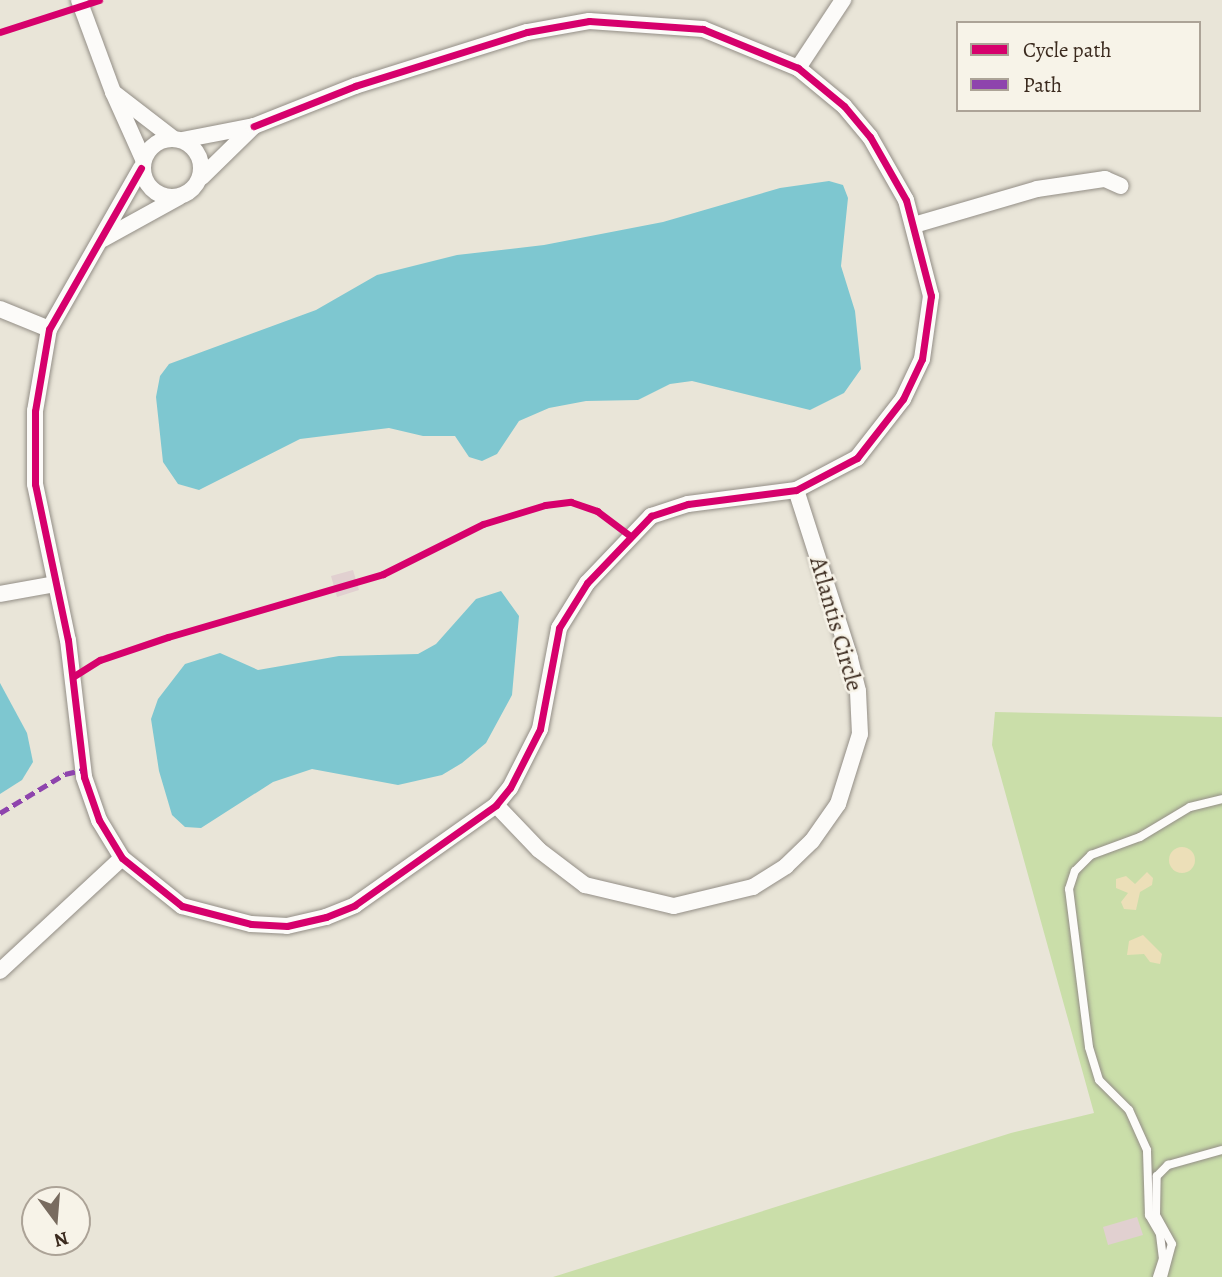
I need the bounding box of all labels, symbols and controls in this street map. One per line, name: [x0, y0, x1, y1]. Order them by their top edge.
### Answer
legend: [956, 21, 1201, 112]
text: Cycle path: [1023, 36, 1112, 64]
text: Path: [1023, 71, 1062, 99]
street label: Atlantis Circle: [803, 554, 869, 694]
north arrow: [21, 1186, 91, 1256]
text: N: [51, 1225, 71, 1254]

